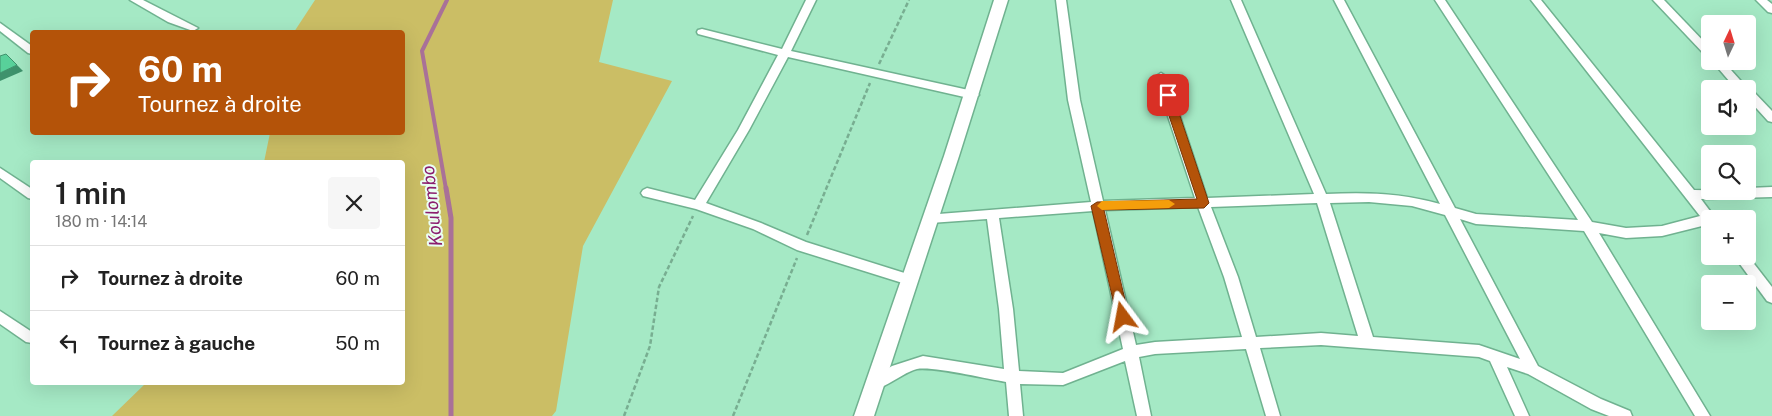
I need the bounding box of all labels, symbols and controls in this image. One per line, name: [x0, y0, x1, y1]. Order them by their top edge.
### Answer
north arrow: [1701, 15, 1756, 70]
map controls: [1701, 15, 1756, 330]
text: 60 m: [138, 49, 223, 90]
icon: right: [55, 50, 120, 115]
pin: [1147, 74, 1189, 116]
button: sound: [1701, 80, 1756, 135]
icon: arrive: [1154, 81, 1182, 109]
text: Tournez à droite: [138, 91, 302, 117]
button: search: [1701, 145, 1756, 200]
water label: Koulombo: [417, 164, 446, 247]
text: 1 min: [55, 175, 126, 211]
button: close: [328, 177, 380, 229]
button: +: [1701, 210, 1756, 265]
text: 180 m · 14:14: [55, 212, 147, 231]
icon: right: [55, 264, 83, 292]
text: Tournez à droite: [98, 267, 243, 289]
text: 60 m: [336, 267, 380, 289]
button: −: [1701, 275, 1756, 330]
position arrow: [1096, 290, 1148, 342]
icon: left: [55, 329, 83, 357]
text: Tournez à gauche: [98, 332, 255, 354]
text: 50 m: [335, 332, 380, 354]

